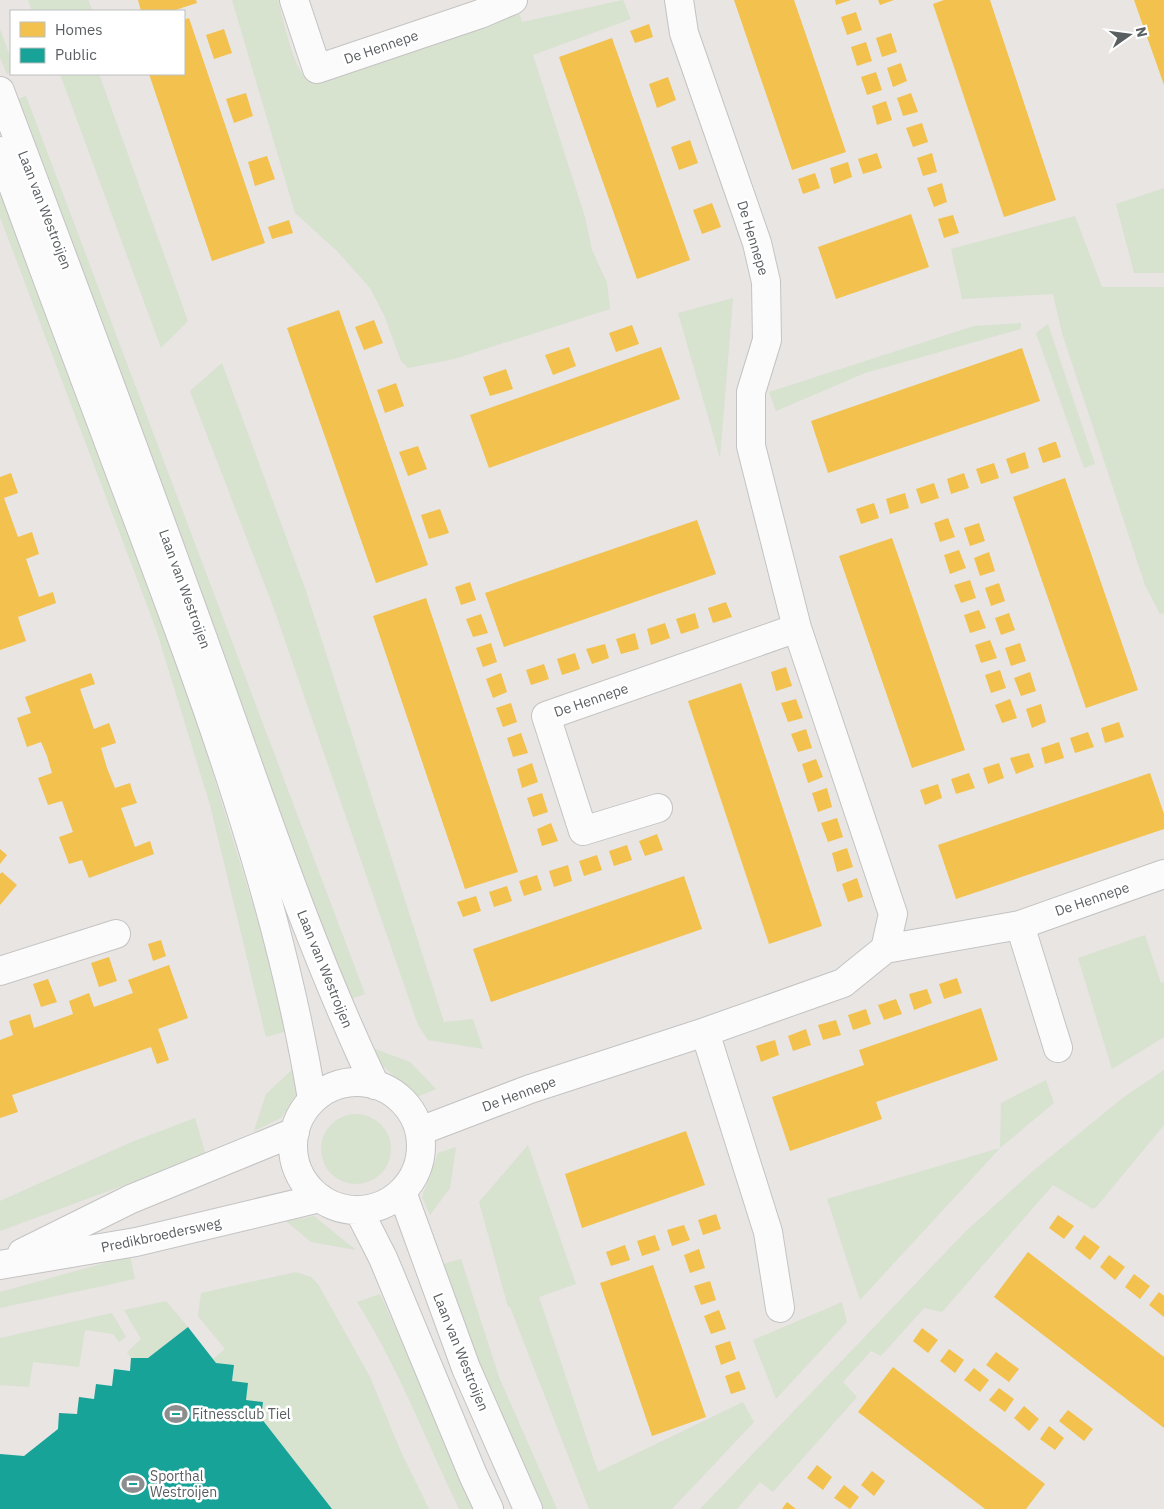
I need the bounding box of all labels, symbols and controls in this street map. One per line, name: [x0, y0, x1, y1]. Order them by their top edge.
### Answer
legend: [10, 10, 185, 75]
north arrow: [1104, 10, 1154, 60]
text: Homes: [55, 20, 103, 39]
text: N: [1132, 25, 1152, 39]
street label: De Hennepe: [341, 26, 421, 68]
text: Public: [55, 45, 97, 64]
street label: Laan van Westroijen: [14, 148, 76, 272]
street label: De Hennepe: [733, 198, 773, 278]
street label: Laan van Westroijen: [155, 527, 215, 651]
street label: De Hennepe: [551, 679, 631, 721]
street label: De Hennepe: [1052, 878, 1132, 920]
street label: Laan van Westroijen: [293, 907, 357, 1031]
street label: De Hennepe: [480, 1072, 559, 1116]
street label: Predikbroedersweg: [99, 1213, 223, 1257]
street label: Laan van Westroijen: [429, 1290, 493, 1414]
sports icon: Fitnessclub Tiel: [163, 1401, 189, 1427]
place label: Fitnessclub Tiel: [192, 1405, 291, 1423]
place label: Sporthal Westroijen: [150, 1467, 217, 1501]
sports icon: Sporthal Westroijen: [120, 1471, 146, 1497]

